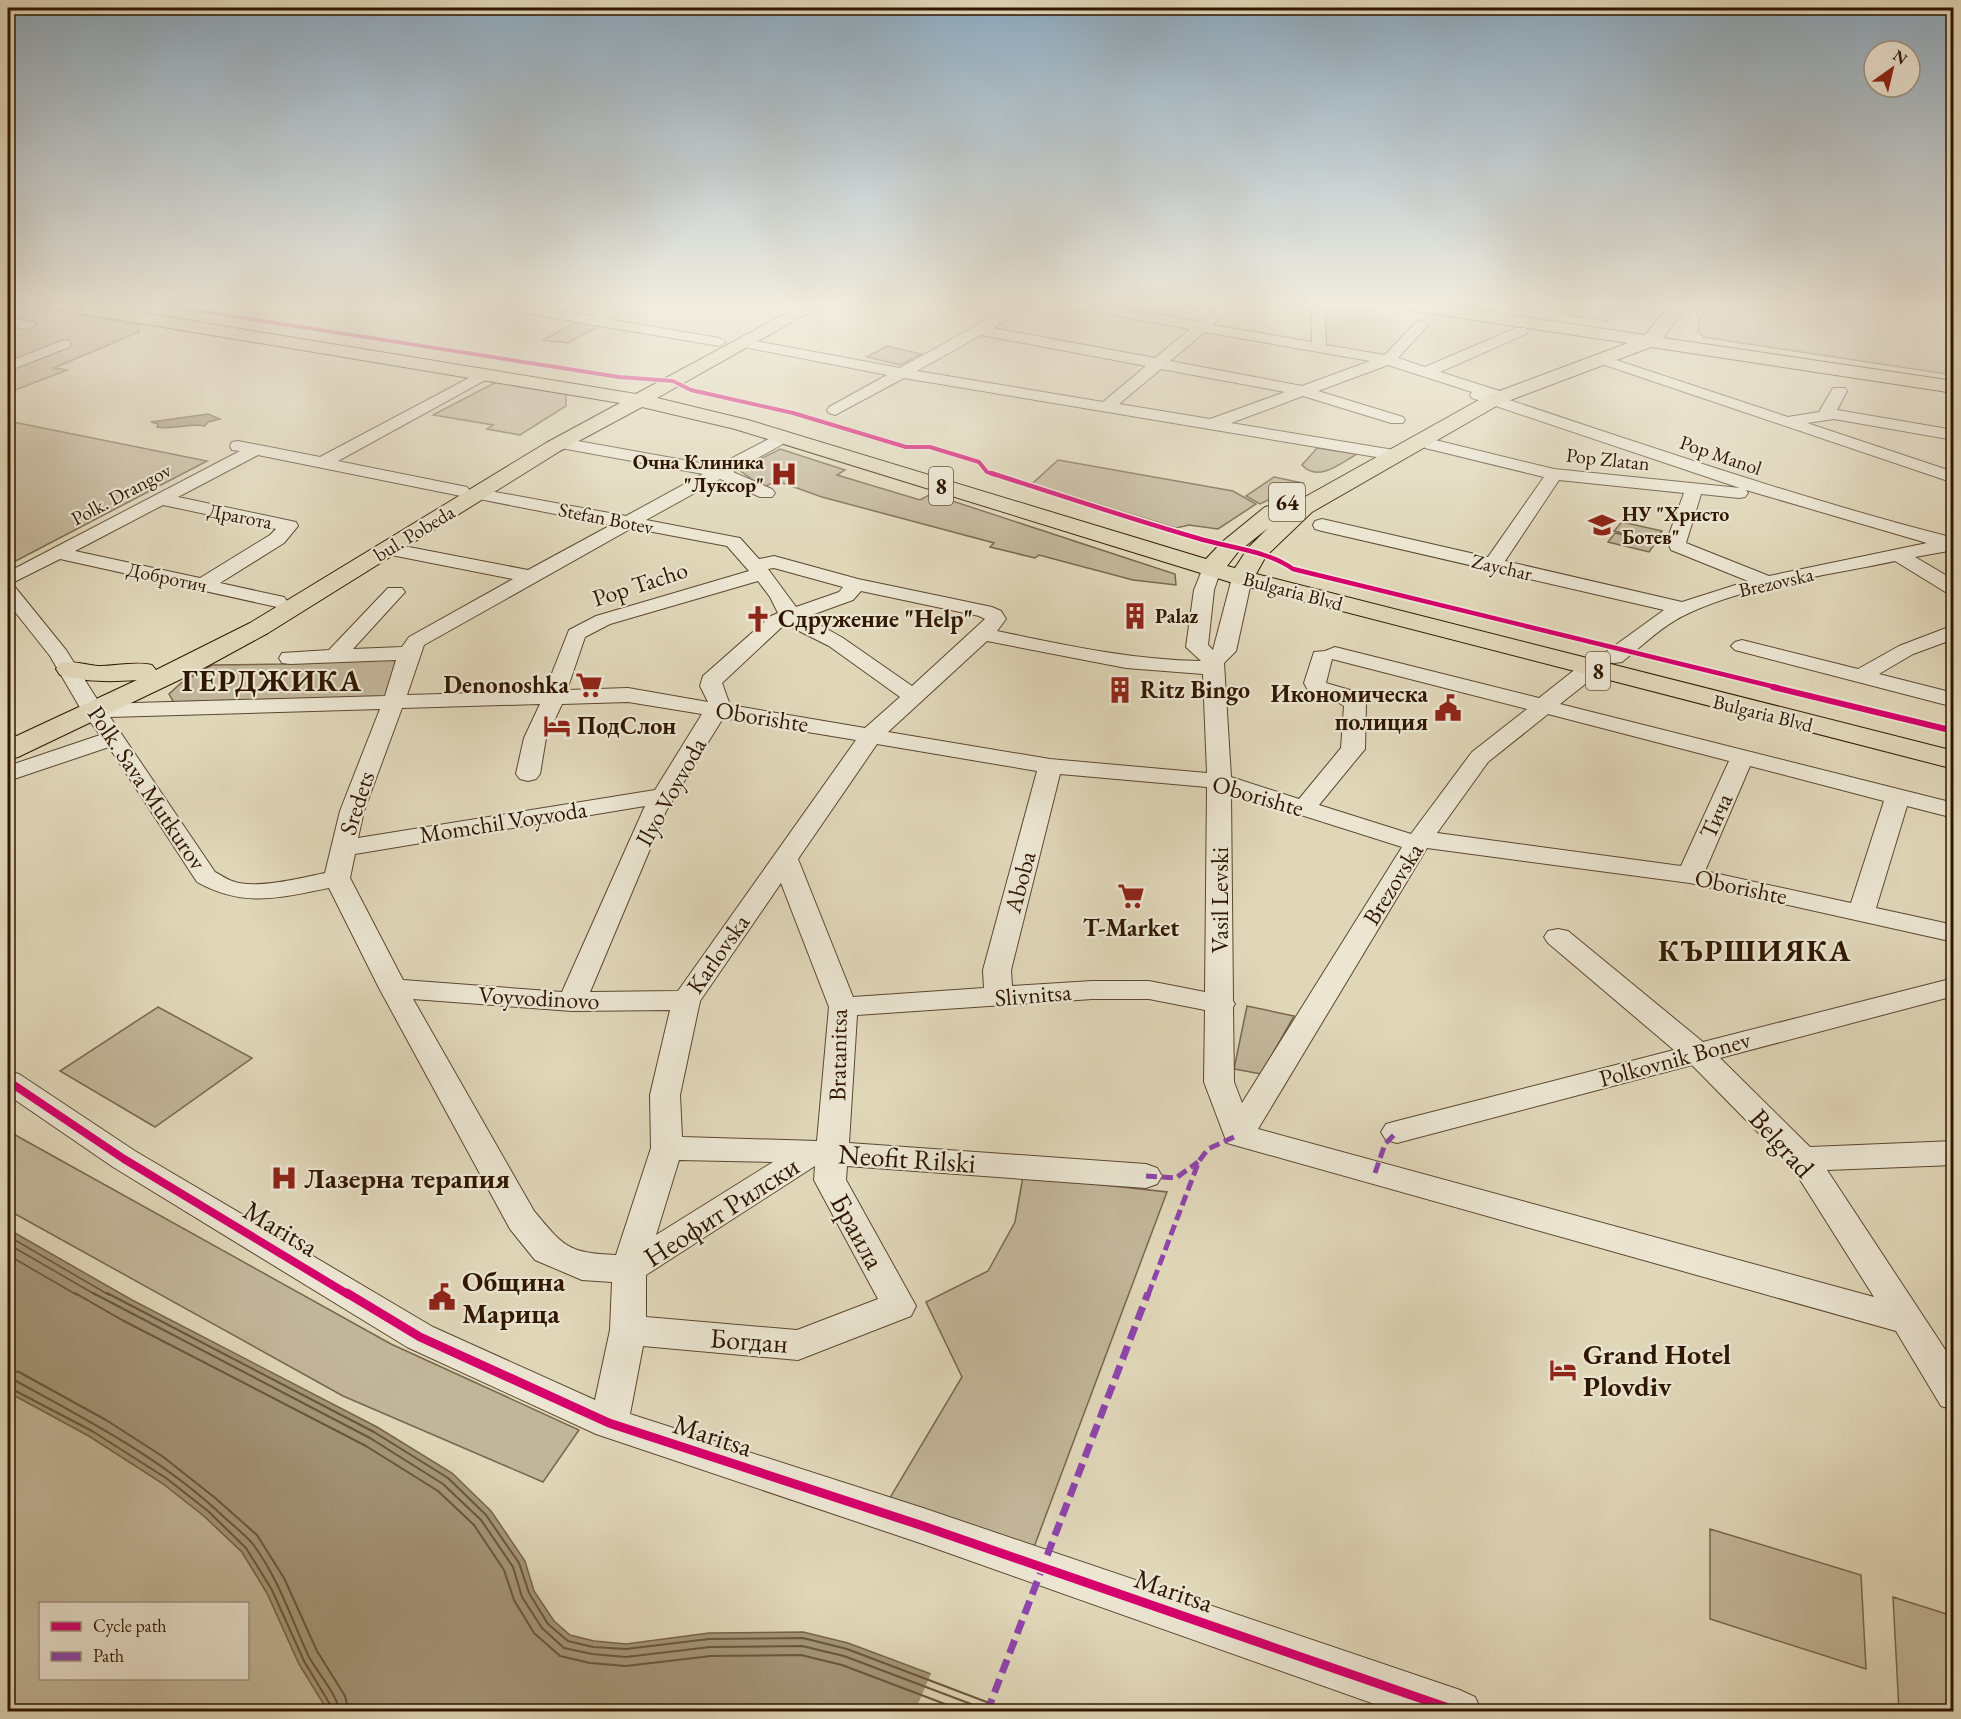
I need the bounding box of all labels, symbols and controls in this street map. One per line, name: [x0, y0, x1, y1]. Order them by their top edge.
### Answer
north arrow: [1862, 39, 1922, 99]
text: N: [1889, 45, 1911, 69]
street label: Pop Manol: [1677, 429, 1766, 481]
street label: Pop Zlatan: [1565, 442, 1652, 476]
place label: Очна Клиника "Луксор": [633, 449, 764, 498]
street label: Polk. Drangov: [66, 457, 176, 531]
hospital icon: Очна Клиника "Луксор": [769, 459, 799, 489]
road number: 8: [929, 467, 953, 505]
road number: 64: [1269, 483, 1305, 521]
street label: Stefan Botev: [556, 496, 656, 540]
street label: Драгота: [206, 497, 275, 535]
street label: bul. Pobeda: [369, 499, 459, 567]
place label: НУ "Христо Ботев": [1622, 501, 1729, 550]
school or university icon: НУ "Христо Ботев": [1587, 510, 1617, 540]
street label: Zaychar: [1469, 547, 1535, 587]
street label: Pop Tacho: [588, 554, 692, 613]
street label: Добротич: [124, 556, 210, 598]
street label: Brezovska: [1736, 561, 1816, 603]
street label: Bulgaria Blvd: [1240, 565, 1347, 617]
building icon: Palaz: [1120, 601, 1150, 631]
place label: Сдружение "Help": [778, 603, 973, 635]
place label: Palaz: [1155, 603, 1198, 629]
church icon: Сдружение "Help": [743, 604, 773, 634]
road number: 8: [1586, 652, 1610, 690]
district label: ГЕРДЖИКА: [181, 661, 363, 700]
place label: Denonoshka: [444, 669, 569, 700]
supermarket icon: Denonoshka: [574, 670, 604, 700]
place label: Ritz Bingo: [1140, 674, 1250, 706]
building icon: Ritz Bingo: [1105, 675, 1135, 705]
place label: Икономическа полиция: [1271, 678, 1428, 737]
street label: Bulgaria Blvd: [1710, 688, 1817, 738]
public building icon: Икономическа полиция: [1433, 693, 1463, 723]
street label: Oborishte: [713, 694, 811, 739]
street label: Polk. Sava Mutkurov: [81, 700, 214, 876]
place label: ПодСлон: [577, 710, 676, 741]
hotel icon: ПодСлон: [542, 711, 572, 741]
street label: Ilyo Voyvoda: [628, 732, 713, 852]
street label: Sredets: [332, 767, 381, 839]
street label: Oborishte: [1209, 768, 1307, 823]
street label: Тича: [1692, 788, 1739, 843]
street label: Momchil Voyvoda: [417, 793, 589, 850]
street label: Brezovska: [1355, 837, 1430, 931]
street label: Aboba: [996, 847, 1043, 917]
street label: Vasil Levski: [1204, 847, 1235, 953]
street label: Oborishte: [1692, 862, 1790, 911]
supermarket icon: T-Market: [1116, 881, 1146, 911]
street label: Karlovska: [679, 907, 756, 1000]
place label: T-Market: [1083, 912, 1179, 943]
district label: КЪРШИЯКА: [1658, 931, 1852, 970]
street label: Slivnitsa: [993, 976, 1073, 1013]
street label: Voyvodinovo: [478, 979, 601, 1016]
street label: Bratanitsa: [821, 1008, 854, 1101]
street label: Polkovnik Bonev: [1596, 1023, 1755, 1094]
street label: Belgrad: [1742, 1101, 1823, 1186]
street label: Neofit Rilski: [837, 1135, 977, 1181]
street label: Неофит Рилски: [636, 1147, 806, 1275]
place label: Лазерна терапия: [304, 1160, 510, 1196]
hospital icon: Лазерна терапия: [269, 1163, 299, 1193]
street label: Браила: [823, 1187, 894, 1276]
street label: Maritsa: [237, 1192, 326, 1265]
place label: Община Марица: [462, 1263, 566, 1331]
public building icon: Община Марица: [427, 1282, 457, 1312]
street label: Богдан: [709, 1319, 789, 1361]
place label: Grand Hotel Plovdiv: [1583, 1336, 1731, 1404]
hotel icon: Grand Hotel Plovdiv: [1548, 1355, 1578, 1385]
street label: Maritsa: [669, 1405, 758, 1465]
street label: Maritsa: [1130, 1560, 1219, 1620]
legend: [39, 1602, 249, 1680]
text: Cycle path: [93, 1614, 167, 1637]
text: Path: [93, 1644, 124, 1667]

